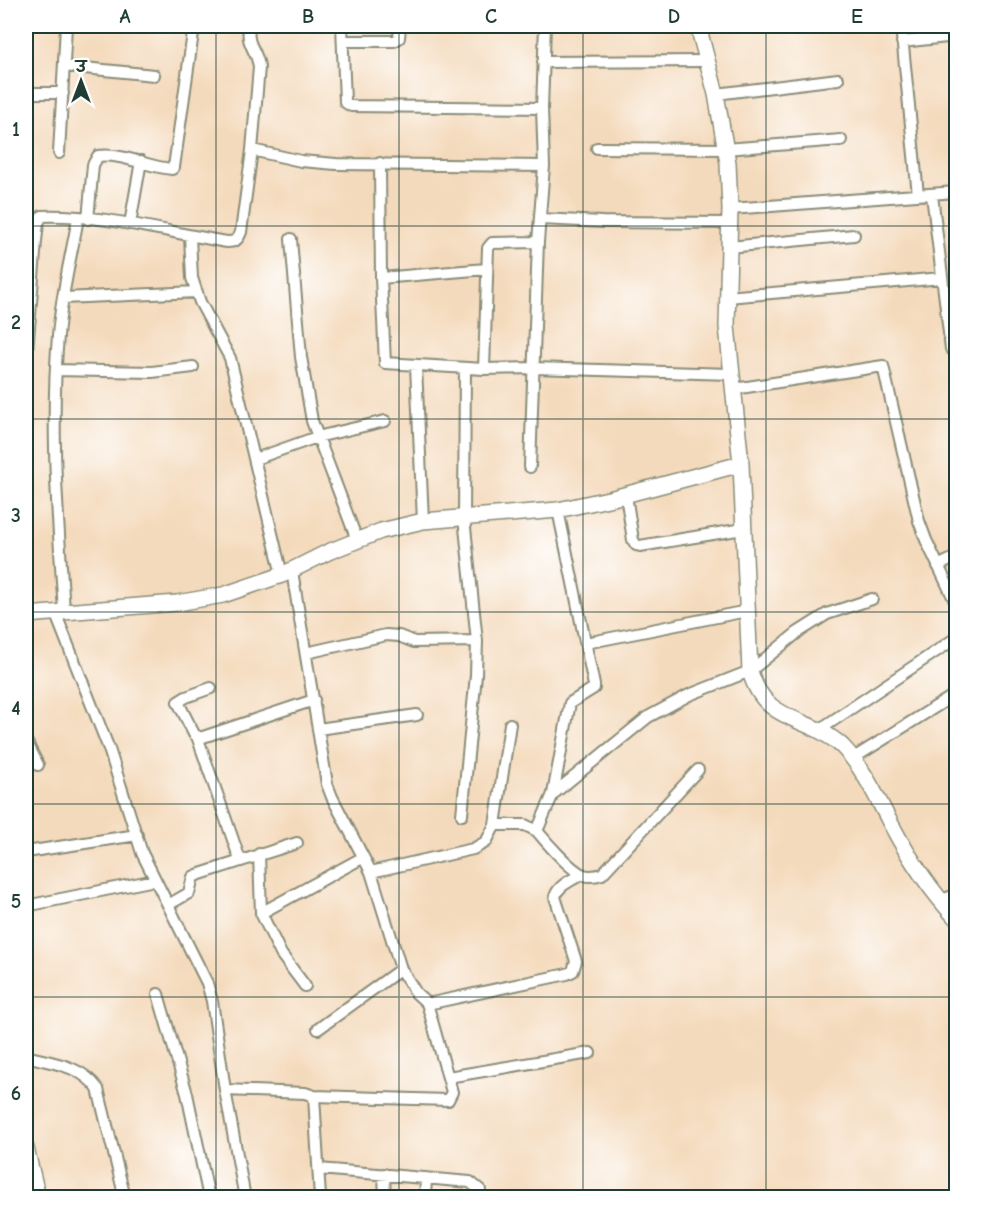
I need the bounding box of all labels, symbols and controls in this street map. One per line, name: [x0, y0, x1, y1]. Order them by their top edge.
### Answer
text: A: [119, 5, 131, 28]
text: B: [302, 5, 314, 28]
text: C: [485, 5, 497, 28]
text: D: [668, 5, 680, 28]
text: E: [851, 5, 863, 28]
north arrow: [51, 51, 111, 111]
text: उ: [74, 58, 88, 76]
text: 1: [12, 118, 20, 141]
text: 2: [11, 311, 21, 334]
text: 3: [11, 504, 21, 527]
text: 4: [11, 697, 21, 720]
text: 5: [11, 890, 21, 913]
text: 6: [11, 1082, 21, 1105]

